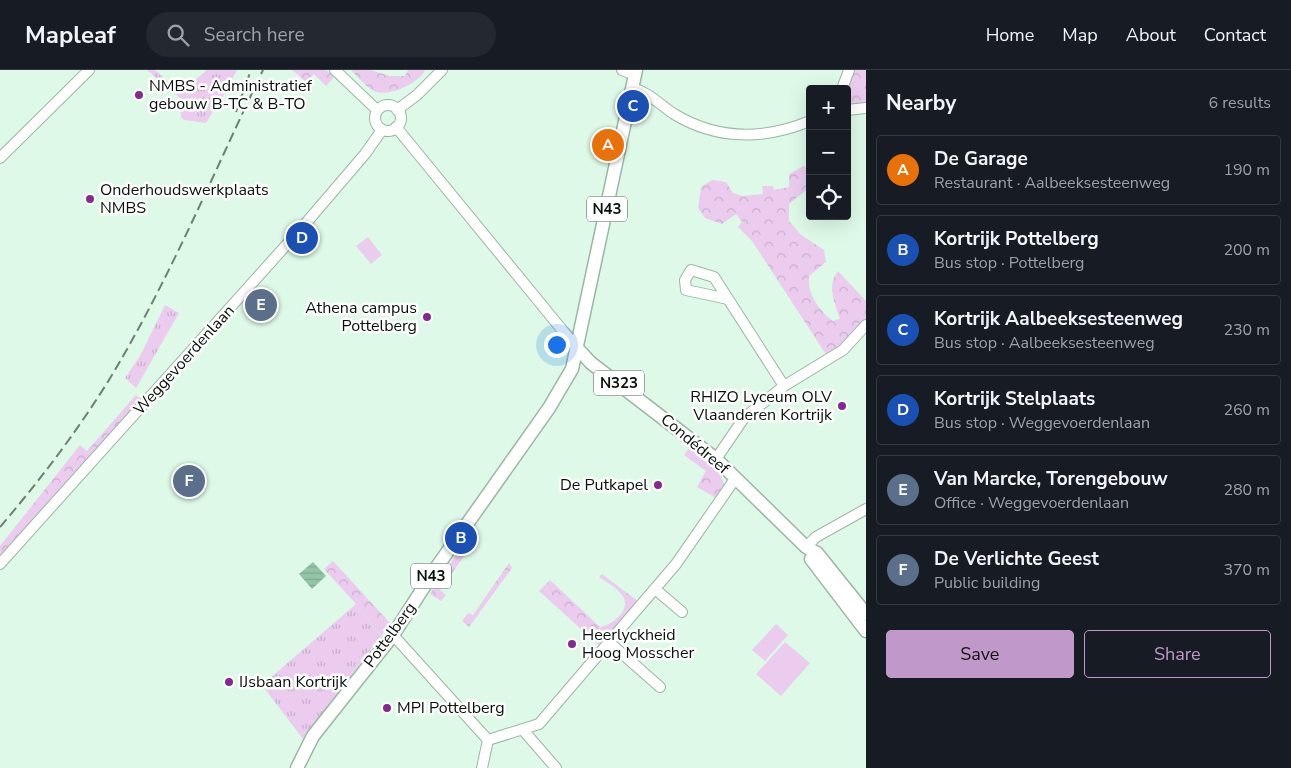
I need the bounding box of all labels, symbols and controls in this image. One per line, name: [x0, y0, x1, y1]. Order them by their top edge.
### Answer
search box: [146, 12, 496, 57]
text: Mapleaf: [25, 19, 116, 51]
icon: search: [164, 21, 192, 49]
text: Search here: [204, 22, 305, 48]
text: Home: [986, 23, 1034, 47]
text: Map: [1062, 23, 1098, 47]
text: About: [1126, 23, 1176, 47]
text: Contact: [1204, 23, 1266, 47]
place label: NMBS - Administratief gebouw B-TC & B-TO: [149, 75, 312, 115]
map controls: [806, 85, 851, 220]
button: +: [806, 85, 851, 130]
pin: C: [617, 87, 649, 125]
marker: NMBS - Administratief gebouw B-TC & B-TO: [133, 89, 145, 101]
text: Nearby: [886, 89, 956, 117]
text: 6 results: [1209, 92, 1271, 114]
pin: A: [592, 126, 624, 164]
button: −: [806, 130, 851, 175]
text: De Garage: [934, 146, 1028, 172]
text: A: [897, 159, 909, 181]
text: 190 m: [1223, 159, 1270, 181]
text: Restaurant · Aalbeeksesteenweg: [934, 172, 1170, 194]
button: locate: [806, 175, 851, 220]
place label: Onderhoudswerkplaats NMBS: [100, 179, 269, 219]
marker: Onderhoudswerkplaats NMBS: [84, 193, 96, 205]
road number: N43: [587, 196, 627, 222]
pin: D: [286, 219, 318, 257]
text: Kortrijk Pottelberg: [934, 226, 1099, 252]
text: B: [897, 239, 909, 261]
text: 200 m: [1223, 239, 1270, 261]
text: Bus stop · Pottelberg: [934, 252, 1084, 274]
pin: E: [245, 286, 277, 324]
place label: Athena campus Pottelberg: [305, 297, 417, 337]
street label: Weggevoerdenlaan: [129, 300, 239, 420]
text: Kortrijk Aalbeeksesteenweg: [934, 306, 1183, 332]
marker: Athena campus Pottelberg: [421, 311, 433, 323]
text: C: [898, 319, 908, 341]
text: 230 m: [1223, 319, 1270, 341]
your location: [544, 332, 570, 358]
text: Bus stop · Aalbeeksesteenweg: [934, 332, 1155, 354]
road number: N323: [594, 370, 644, 396]
place label: RHIZO Lyceum OLV Vlaanderen Kortrijk: [690, 386, 833, 426]
text: Kortrijk Stelplaats: [934, 386, 1095, 412]
text: D: [897, 399, 909, 421]
text: 260 m: [1223, 399, 1270, 421]
marker: RHIZO Lyceum OLV Vlaanderen Kortrijk: [836, 400, 848, 412]
street label: Condédreef: [656, 409, 734, 480]
text: Bus stop · Weggevoerdenlaan: [934, 412, 1150, 434]
pin: F: [173, 462, 205, 500]
text: Van Marcke, Torengebouw: [934, 466, 1168, 492]
place label: De Putkapel: [560, 474, 648, 496]
marker: De Putkapel: [652, 479, 664, 491]
text: E: [898, 479, 908, 501]
text: 280 m: [1223, 479, 1270, 501]
text: Office · Weggevoerdenlaan: [934, 492, 1129, 514]
pin: B: [445, 519, 477, 557]
text: De Verlichte Geest: [934, 546, 1099, 572]
text: F: [899, 559, 908, 581]
text: 370 m: [1223, 559, 1270, 581]
road number: N43: [411, 564, 451, 588]
text: Public building: [934, 572, 1040, 594]
street label: Pottelberg: [359, 598, 421, 672]
place label: Heerlyckheid Hoog Mosscher: [582, 624, 694, 664]
button: Save: [886, 630, 1074, 678]
button: Share: [1084, 630, 1271, 678]
marker: Heerlyckheid Hoog Mosscher: [566, 638, 578, 650]
place label: IJsbaan Kortrijk: [239, 671, 348, 693]
marker: IJsbaan Kortrijk: [223, 676, 235, 688]
place label: MPI Pottelberg: [397, 697, 505, 719]
marker: MPI Pottelberg: [381, 702, 393, 714]

